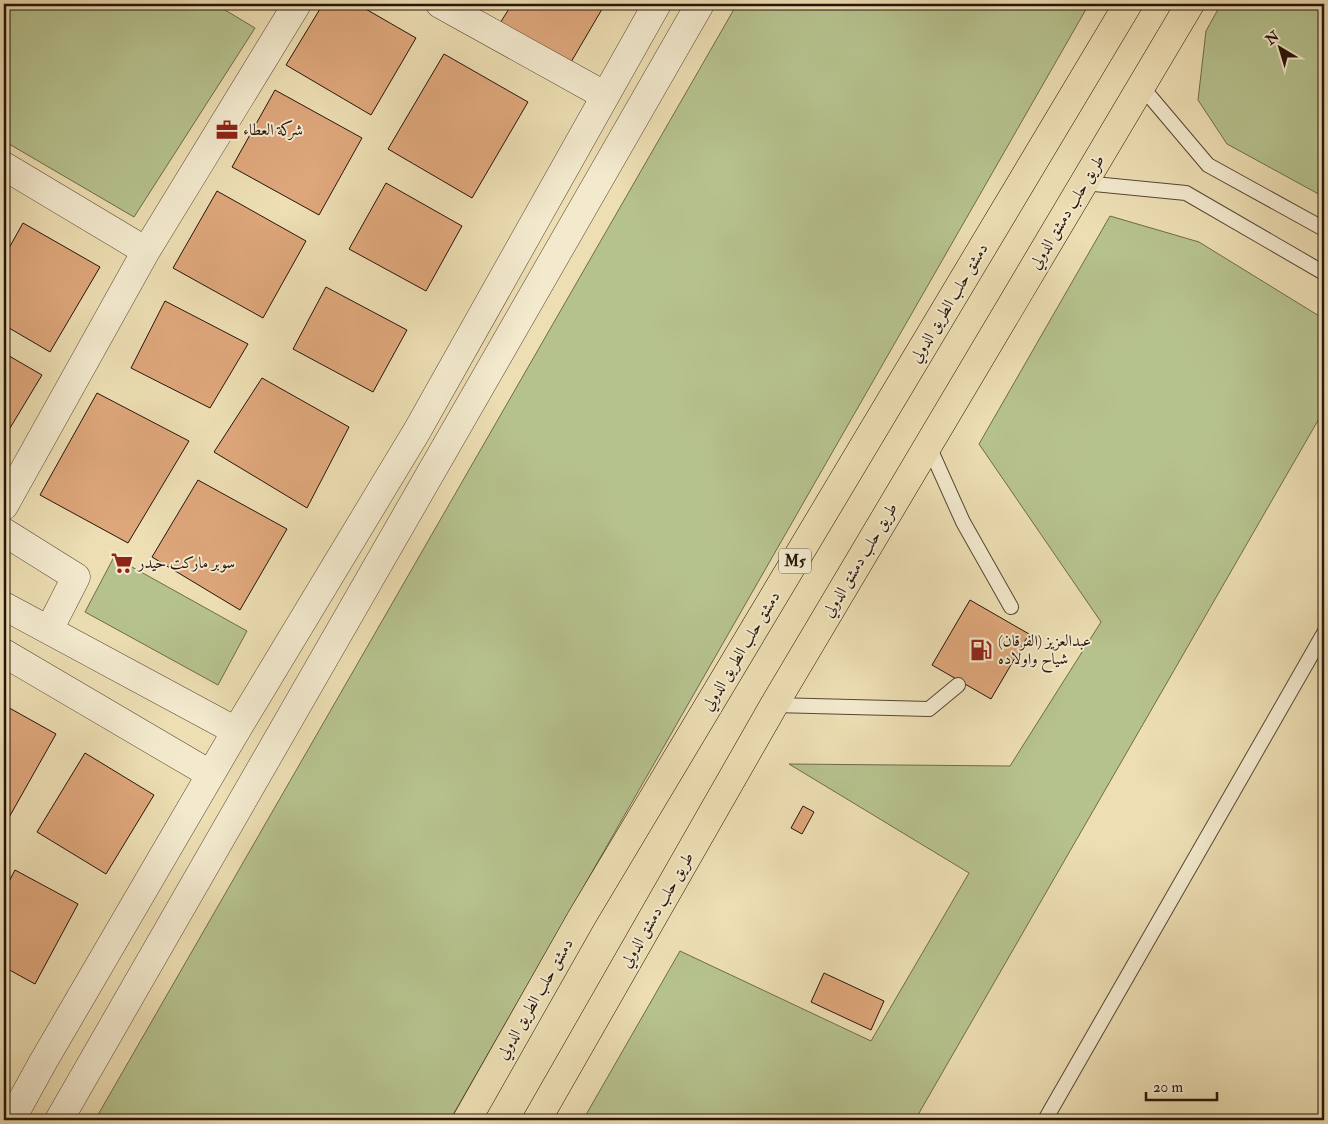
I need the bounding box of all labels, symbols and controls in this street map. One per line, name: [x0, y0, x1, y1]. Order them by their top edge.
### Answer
north arrow: [1256, 22, 1306, 72]
text: N: [1261, 27, 1283, 49]
office icon: شركة العطاء: [214, 117, 240, 143]
place label: شركة العطاء: [243, 120, 303, 140]
street label: طريق حلب دمشق الدولي: [1025, 151, 1111, 274]
street label: دمشق حلب الطريق الدولي: [905, 240, 994, 367]
street label: طريق حلب دمشق الدولي: [818, 499, 904, 622]
road number: M5: [779, 548, 811, 574]
supermarket icon: سوبر ماركت حيدر: [109, 550, 135, 576]
place label: سوبر ماركت حيدر: [136, 553, 235, 573]
street label: دمشق حلب الطريق الدولي: [697, 588, 786, 715]
place label: (الفرقان) عبدالعزيز شياح واولاده: [998, 631, 1091, 673]
fuel station icon: (الفرقان) عبدالعزيز شياح واولاده: [968, 637, 994, 663]
street label: طريق حلب دمشق الدولي: [616, 849, 700, 972]
street label: دمشق حلب الطريق الدولي: [492, 935, 579, 1064]
scale bar: [1146, 1069, 1217, 1101]
text: 20 m: [1153, 1078, 1183, 1097]

